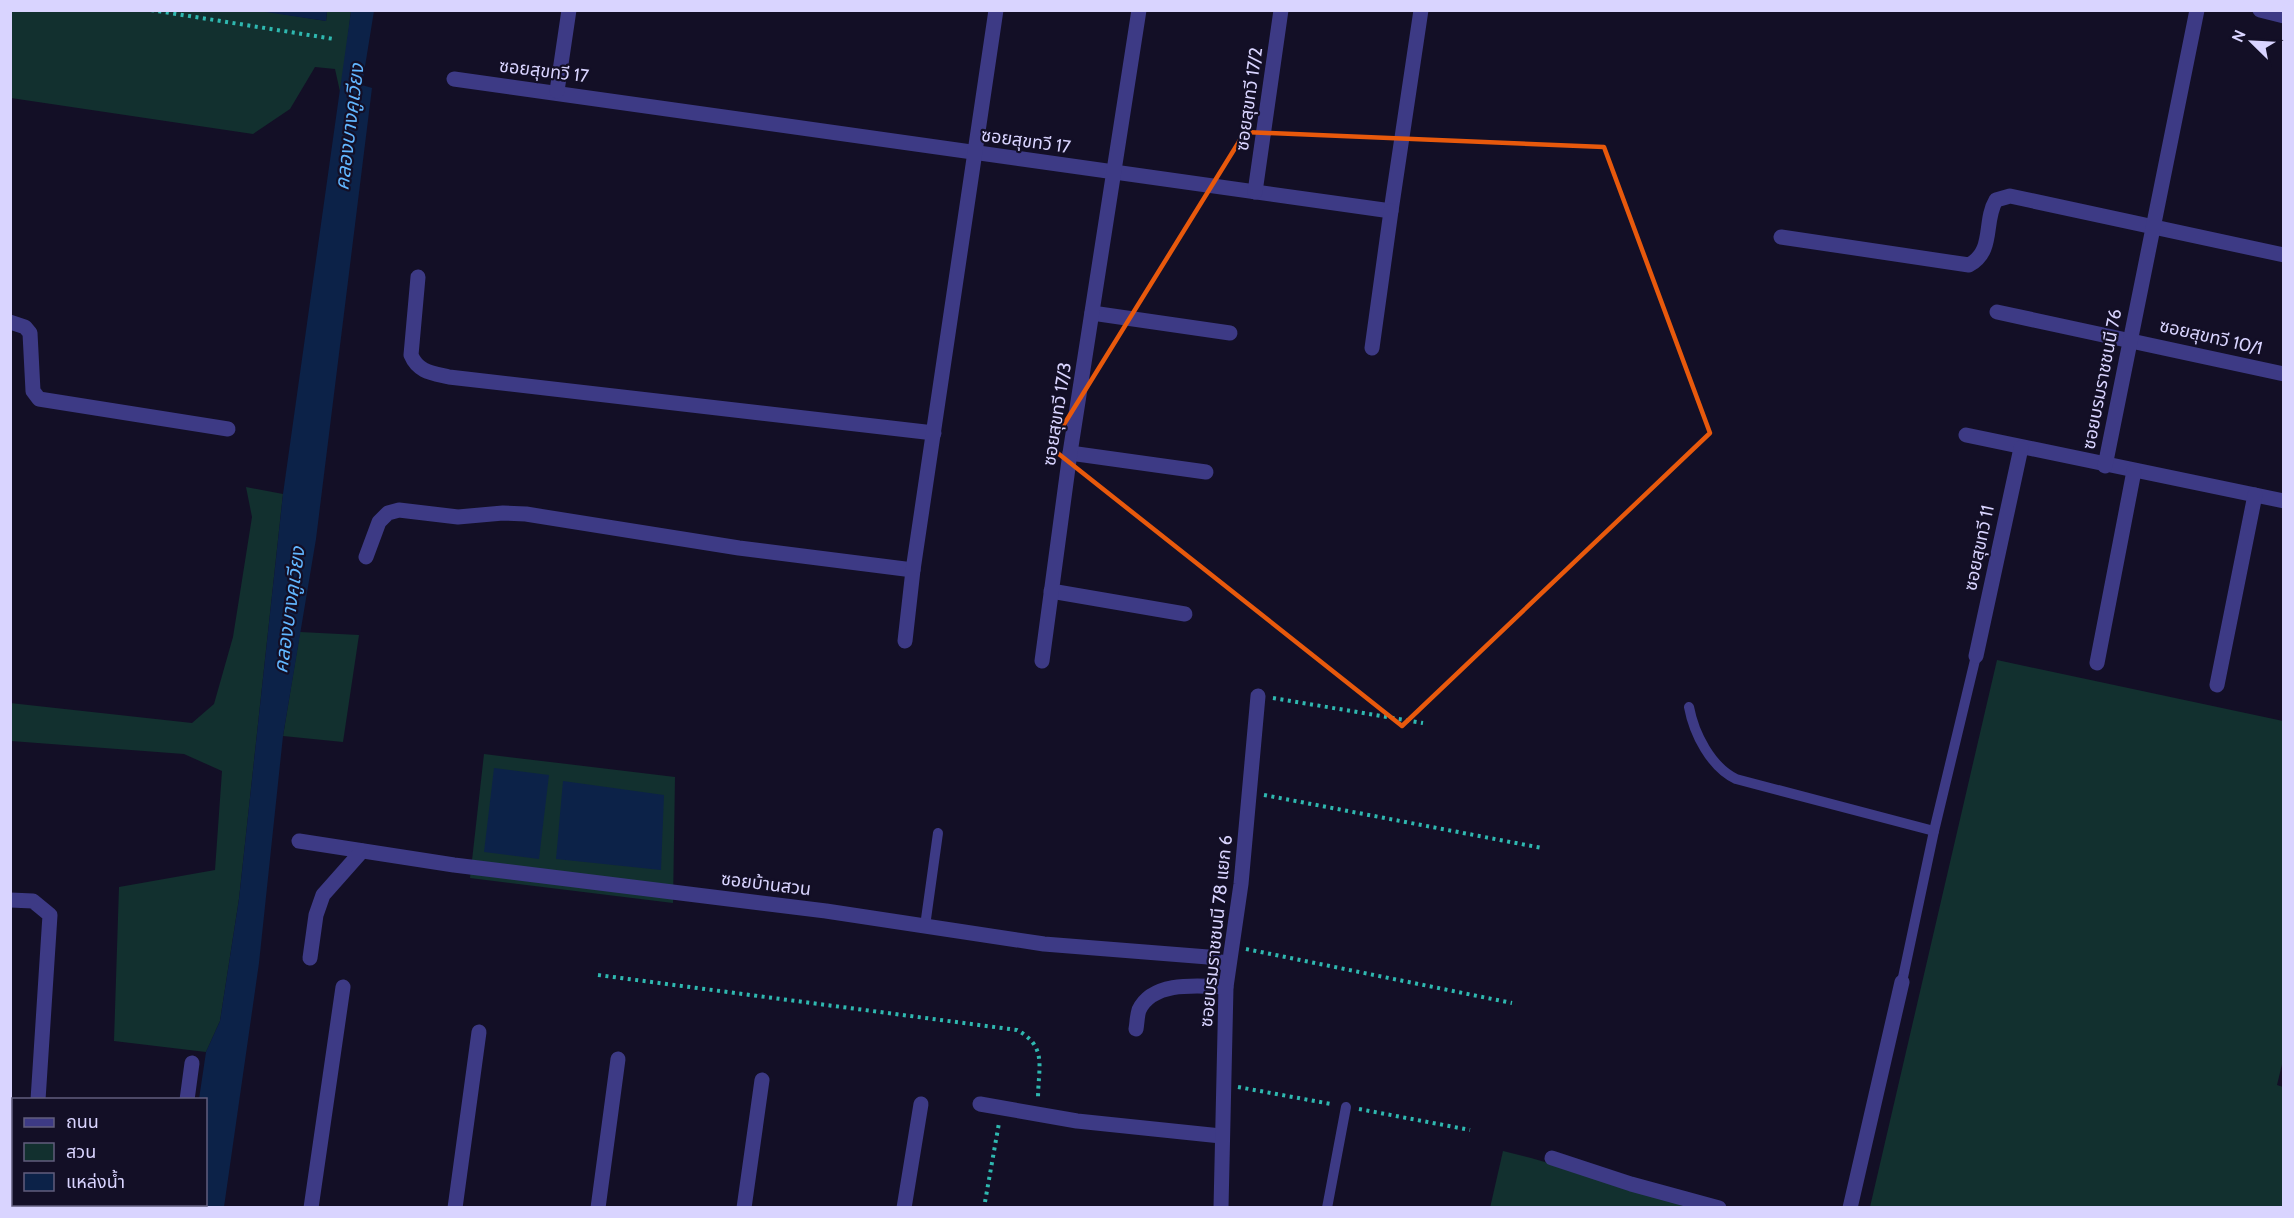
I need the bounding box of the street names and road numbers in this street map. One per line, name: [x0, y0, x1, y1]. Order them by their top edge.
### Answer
street label: ซอยสุขทวี 17/2: [1231, 46, 1267, 152]
street label: ซอยสุขทวี 17: [498, 55, 590, 87]
street label: ซอยสุขทวี 17: [980, 124, 1072, 158]
street label: ซอยบรมราชชนนี 76: [2078, 307, 2126, 451]
street label: ซอยสุขทวี 10/1: [2157, 314, 2265, 360]
street label: ซอยสุขทวี 17/3: [1038, 361, 1076, 467]
street label: ซอยสุขทวี 11: [1959, 503, 1999, 593]
street label: ซอยบรมราชชนนี 78 แยก 6: [1195, 834, 1237, 1028]
street label: ซอยบ้านสวน: [720, 868, 812, 900]

